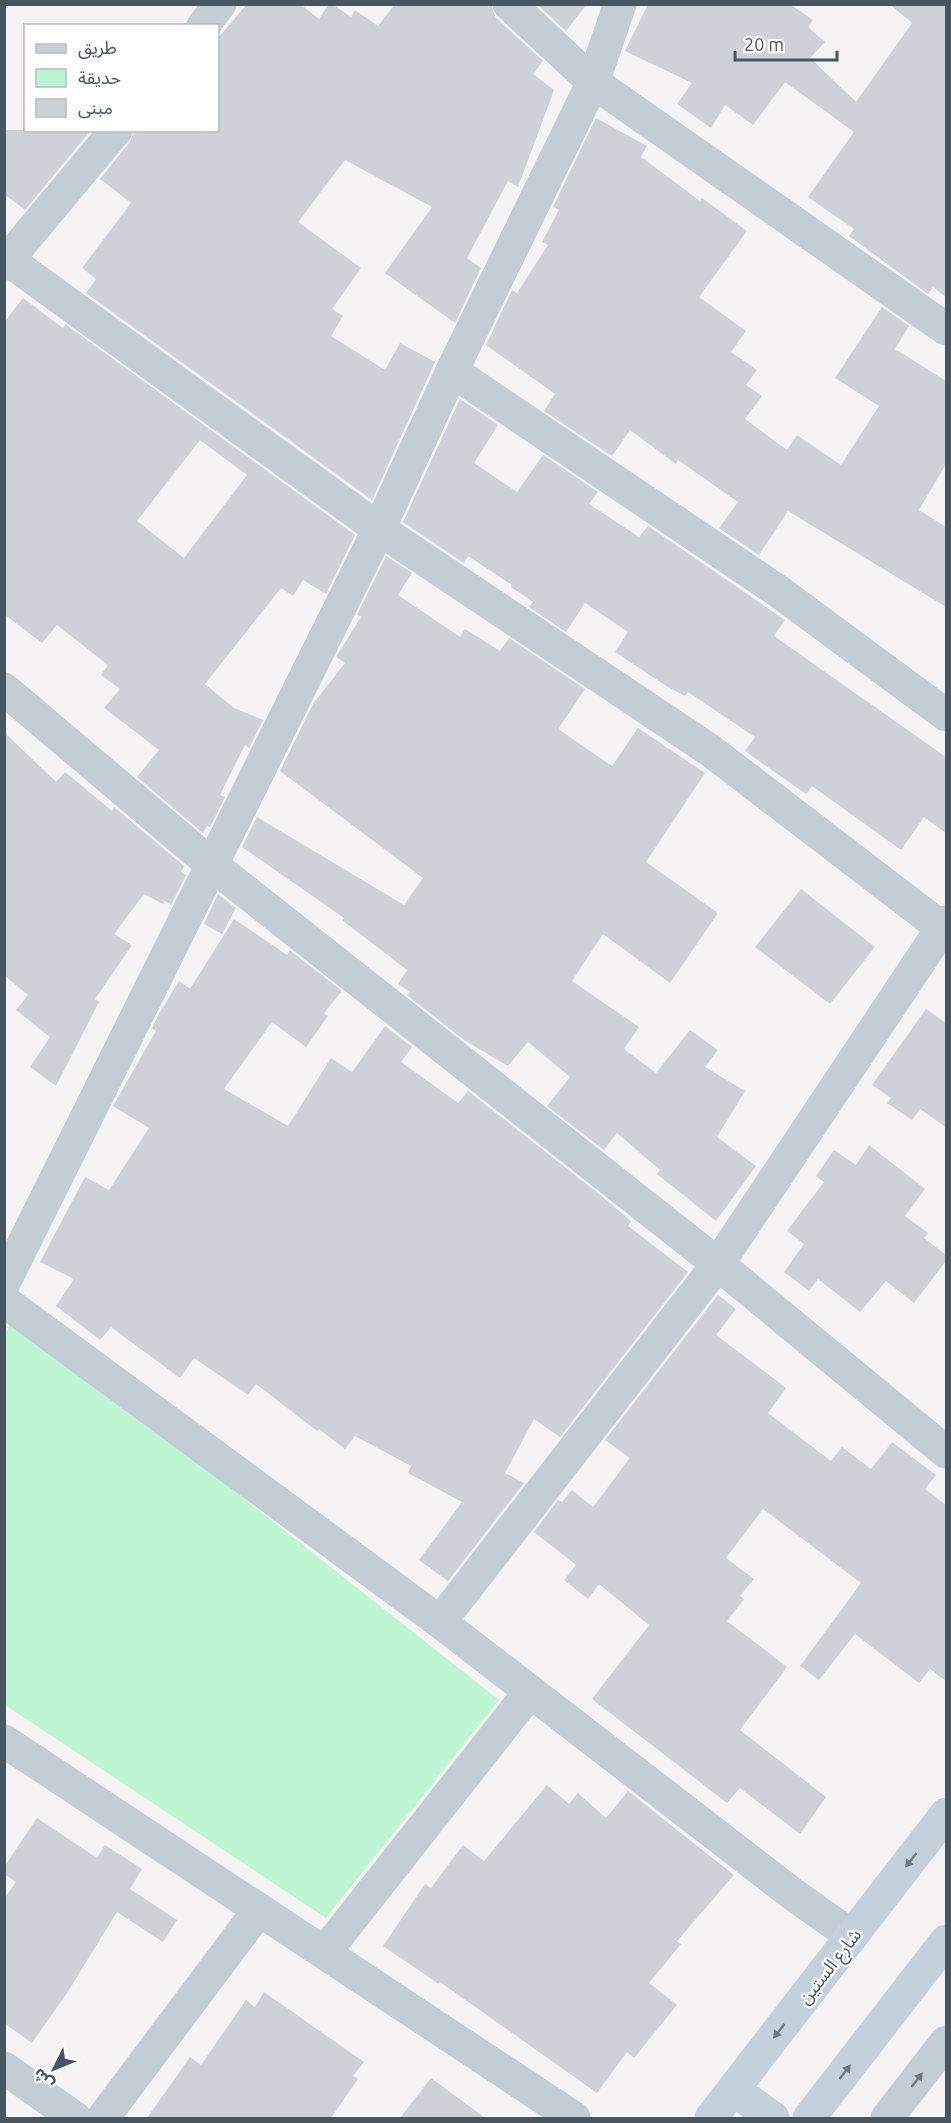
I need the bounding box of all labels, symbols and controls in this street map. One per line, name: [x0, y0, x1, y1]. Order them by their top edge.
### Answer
legend: [24, 24, 219, 132]
scale bar: [735, 24, 837, 62]
text: 20 m: [744, 34, 784, 54]
text: طريق: [78, 37, 117, 59]
text: حديقة: [78, 67, 121, 87]
text: مبنى: [78, 97, 113, 119]
one-way arrow: [904, 1852, 917, 1868]
street label: شارع الستين: [793, 1924, 869, 2011]
one-way arrow: [772, 2023, 785, 2039]
north arrow: [24, 2039, 84, 2099]
text: ش: [29, 2064, 58, 2093]
one-way arrow: [838, 2065, 850, 2080]
one-way arrow: [910, 2072, 923, 2088]

